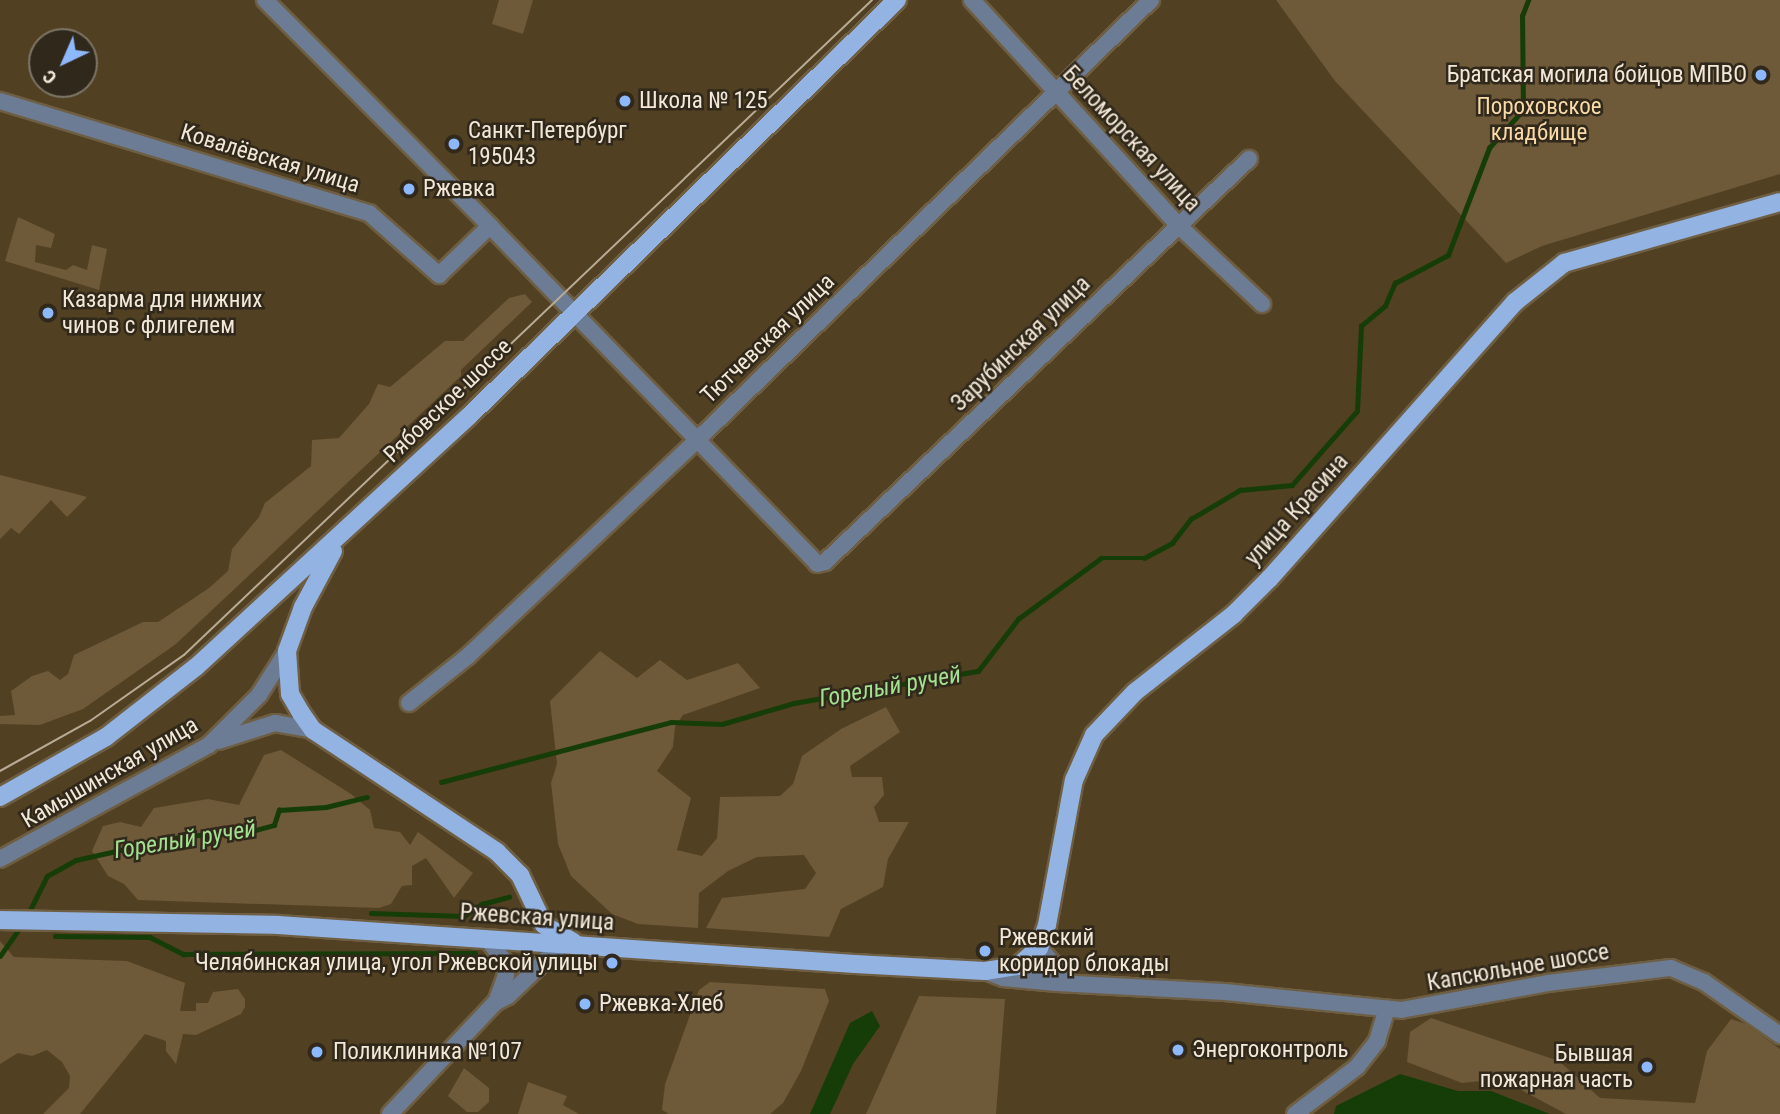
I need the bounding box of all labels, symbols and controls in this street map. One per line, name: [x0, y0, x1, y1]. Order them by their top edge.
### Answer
north arrow: [28, 28, 98, 98]
street label: Беломорская улица: [1056, 60, 1206, 218]
place label: Братская могила бойцов МПВО: [1447, 61, 1747, 89]
text: С: [38, 65, 61, 89]
marker: Братская могила бойцов МПВО: [1753, 67, 1769, 83]
place label: Школа № 125: [639, 87, 768, 115]
marker: Школа № 125: [617, 93, 633, 109]
park label: Пороховское кладбище: [1476, 93, 1602, 147]
place label: Санкт-Петербург 195043: [468, 117, 627, 171]
street label: Ковалёвская улица: [177, 119, 363, 199]
marker: Санкт-Петербург 195043: [446, 136, 462, 152]
place label: Ржевка: [423, 175, 495, 203]
marker: Ржевка: [401, 181, 417, 197]
street label: Тютчевская улица: [696, 268, 840, 410]
street label: Зарубинская улица: [946, 271, 1096, 417]
place label: Казарма для нижних чинов с флигелем: [62, 286, 262, 340]
marker: Казарма для нижних чинов с флигелем: [40, 305, 56, 321]
street label: Рябовское шоссе: [378, 333, 518, 469]
street label: улица Красина: [1240, 448, 1354, 572]
water label: Горелый ручей: [817, 660, 963, 714]
street label: Камышинская улица: [17, 711, 203, 835]
water label: Горелый ручей: [112, 815, 258, 865]
street label: Ржевская улица: [459, 899, 615, 937]
place label: Ржевский коридор блокады: [999, 924, 1169, 978]
street label: Капсюльное шоссе: [1425, 938, 1611, 998]
marker: Ржевский коридор блокады: [977, 943, 993, 959]
place label: Челябинская улица, угол Ржевской улицы: [195, 949, 598, 977]
marker: Челябинская улица, угол Ржевской улицы: [604, 955, 620, 971]
place label: Ржевка-Хлеб: [599, 990, 723, 1018]
marker: Ржевка-Хлеб: [577, 996, 593, 1012]
place label: Энергоконтроль: [1192, 1036, 1349, 1064]
place label: Поликлиника №107: [333, 1038, 522, 1066]
place label: Бывшая пожарная часть: [1480, 1040, 1633, 1094]
marker: Поликлиника №107: [307, 1042, 327, 1062]
marker: Энергоконтроль: [1170, 1042, 1186, 1058]
marker: Бывшая пожарная часть: [1639, 1059, 1655, 1075]

